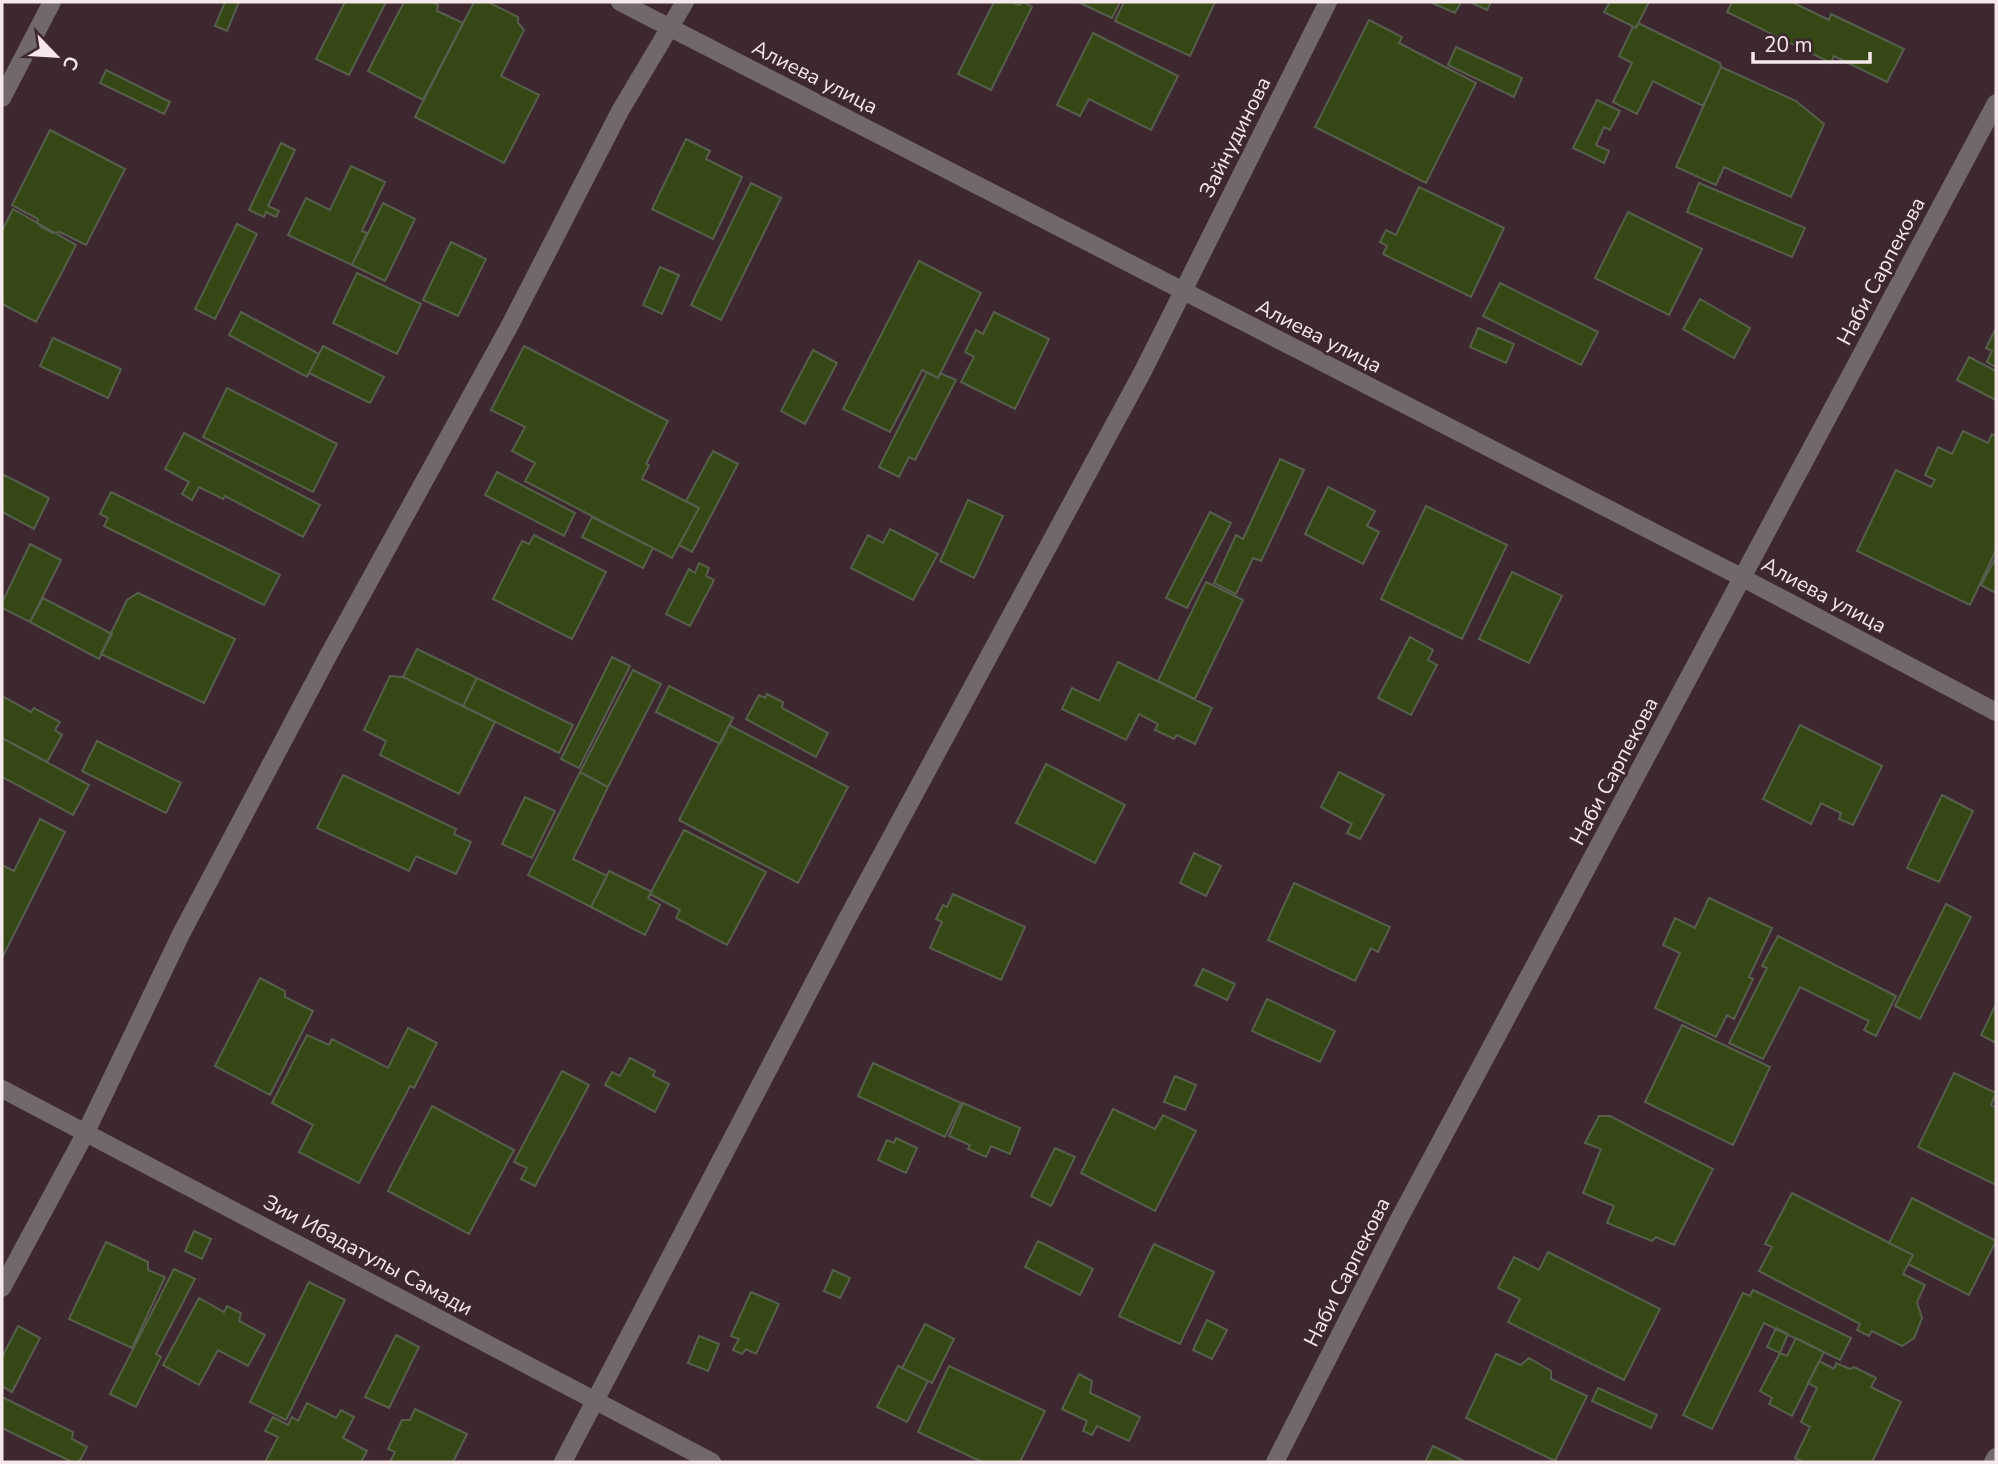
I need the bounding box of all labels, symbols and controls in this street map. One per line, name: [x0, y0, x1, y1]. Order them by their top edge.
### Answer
north arrow: [21, 21, 91, 91]
scale bar: [1753, 21, 1870, 65]
text: 20 m: [1764, 31, 1813, 59]
street label: Алиева улица: [747, 33, 883, 121]
text: С: [56, 51, 85, 74]
street label: Зайнудинова: [1193, 72, 1277, 202]
street label: Наби Сарпекова: [1830, 192, 1932, 350]
street label: Алиева улица: [1251, 292, 1387, 380]
street label: Алиева улица: [1757, 550, 1891, 640]
street label: Наби Сарпекова: [1563, 692, 1665, 850]
street label: Зии Ибадатулы Самади: [258, 1188, 478, 1322]
street label: Наби Сарпекова: [1297, 1193, 1397, 1351]

